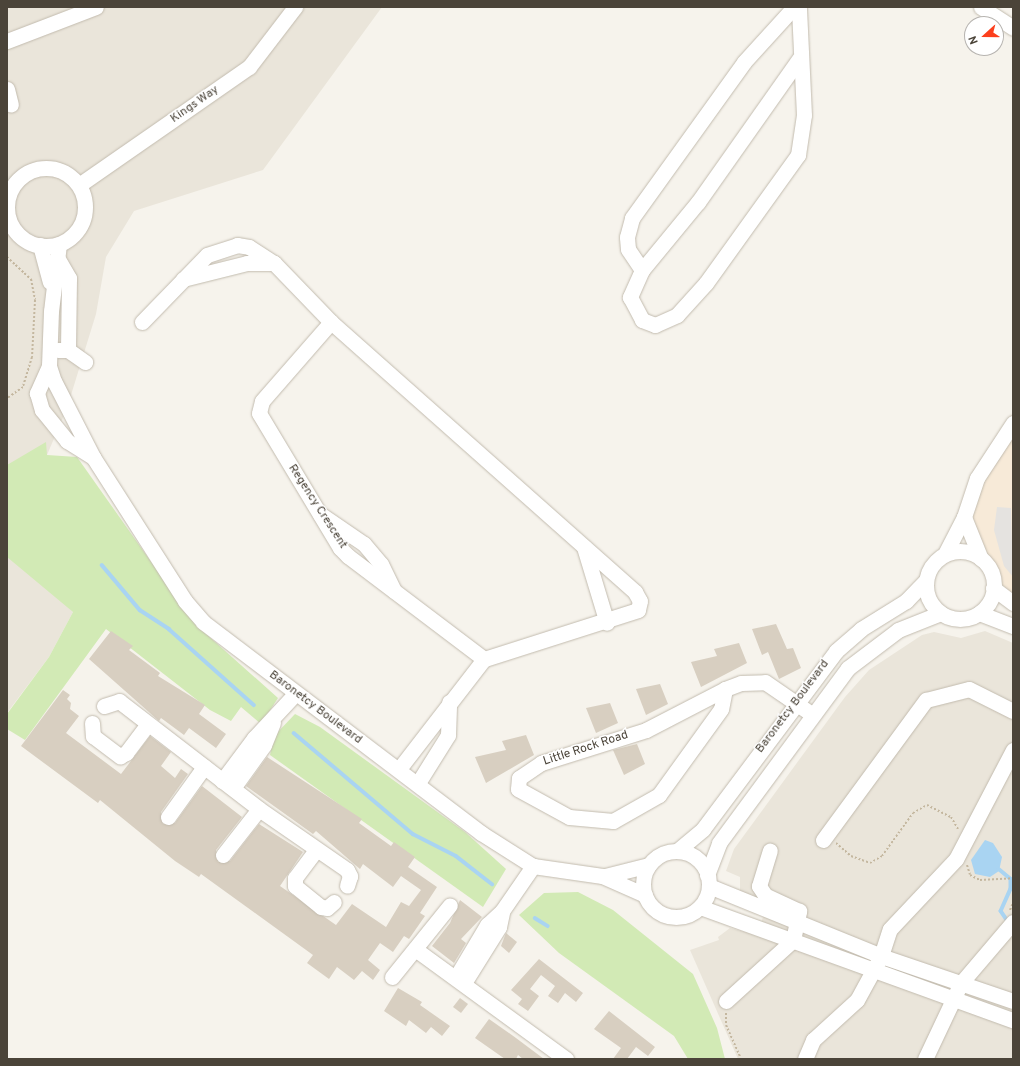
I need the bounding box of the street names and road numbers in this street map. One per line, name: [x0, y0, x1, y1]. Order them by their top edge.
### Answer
street label: Kings Way: [168, 83, 222, 127]
street label: Regency Crescent: [284, 462, 350, 552]
street label: Baronetcy Boulevard: [753, 658, 833, 756]
street label: Baronetcy Boulevard: [266, 668, 364, 748]
street label: Little Rock Road: [542, 728, 630, 770]

